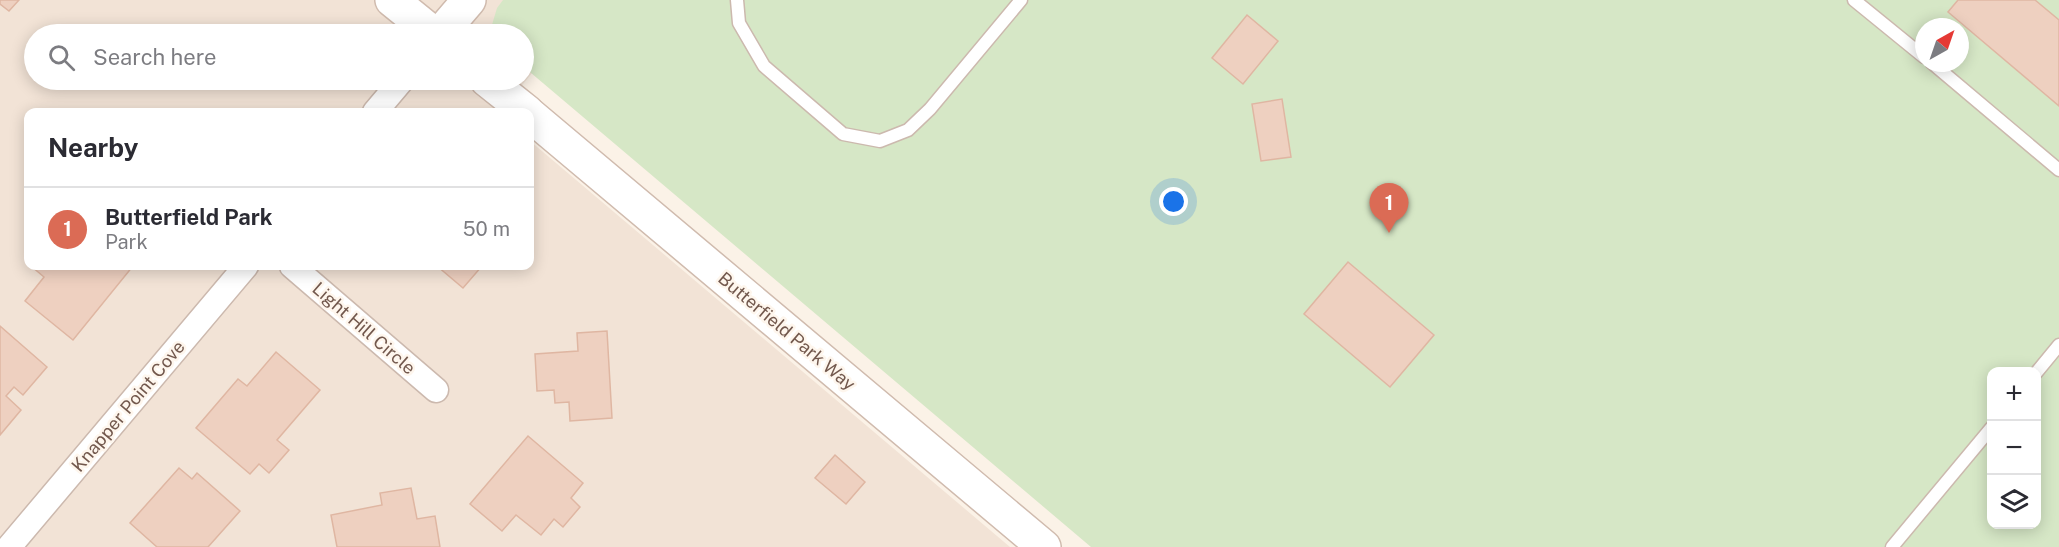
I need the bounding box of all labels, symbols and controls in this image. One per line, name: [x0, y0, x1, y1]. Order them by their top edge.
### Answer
north arrow: [1915, 18, 1969, 72]
search box: [24, 24, 534, 90]
icon: search: [45, 41, 78, 74]
text: Search here: [93, 44, 217, 70]
text: Nearby: [48, 132, 138, 163]
pin: 1: [1370, 184, 1408, 233]
your location: [1159, 187, 1188, 216]
text: Butterfield Park: [105, 204, 273, 230]
text: 1: [63, 217, 72, 241]
text: 50 m: [463, 217, 510, 241]
text: Park: [105, 230, 148, 254]
street label: Butterfield Park Way: [714, 268, 860, 395]
street label: Light Hill Circle: [308, 278, 420, 378]
street label: Knapper Point Cove: [67, 336, 189, 476]
map controls: [1987, 367, 2041, 529]
button: +: [1987, 367, 2041, 421]
button: −: [1987, 421, 2041, 475]
button: layers: [1987, 475, 2041, 529]

